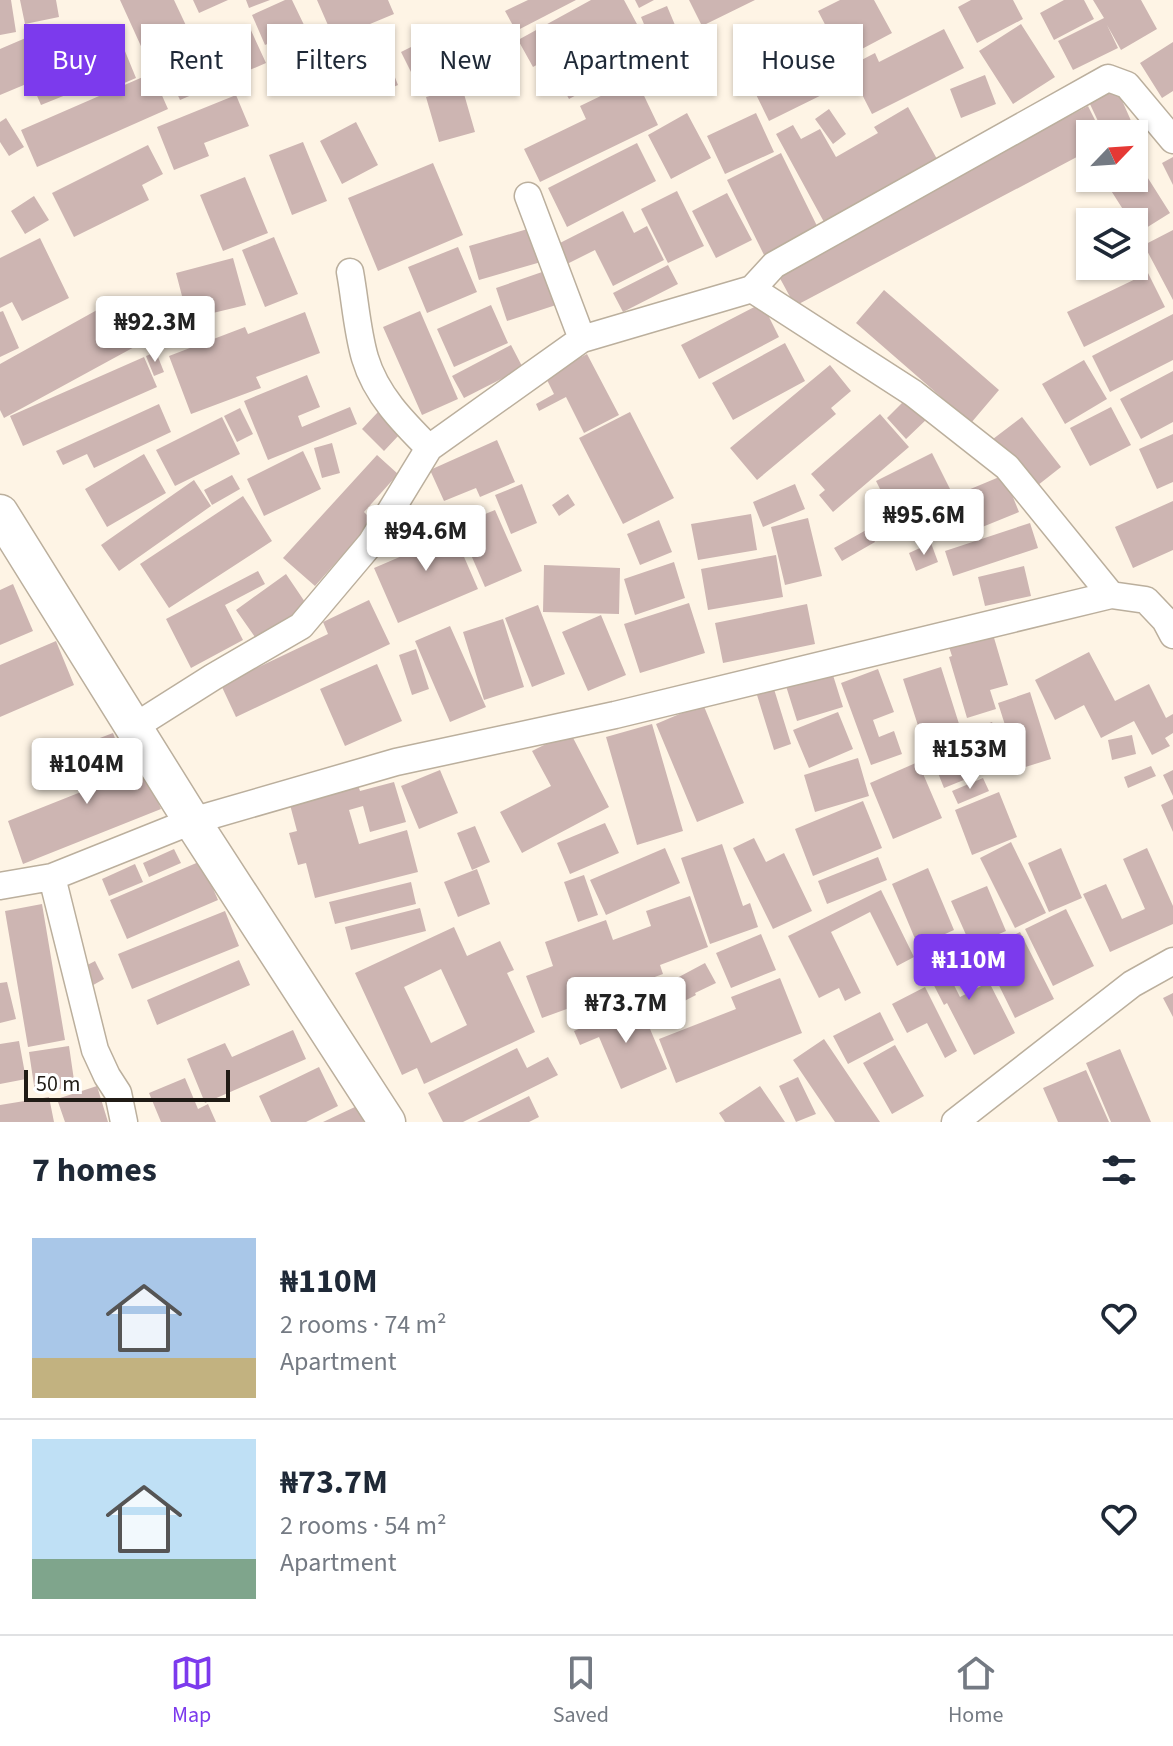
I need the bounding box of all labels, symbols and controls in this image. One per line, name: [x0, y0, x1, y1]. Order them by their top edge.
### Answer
chip: Buy: [24, 24, 125, 96]
chip: Rent: [141, 24, 251, 96]
chip: Filters: [267, 24, 395, 96]
chip: New: [411, 24, 520, 96]
chip: Apartment: [536, 24, 717, 96]
chip: House: [733, 24, 863, 96]
north arrow: [1076, 120, 1148, 192]
map controls: [1076, 120, 1148, 280]
button: layers: [1076, 208, 1148, 280]
pin: ₦92.3M: [90, 296, 220, 364]
text: ₦92.3M: [114, 303, 196, 340]
pin: ₦95.6M: [859, 489, 989, 557]
text: ₦95.6M: [883, 496, 965, 533]
pin: ₦94.6M: [361, 505, 491, 573]
text: ₦94.6M: [385, 512, 467, 549]
pin: ₦153M: [914, 723, 1026, 791]
text: ₦153M: [933, 730, 1007, 767]
pin: ₦104M: [31, 738, 143, 806]
text: ₦104M: [50, 745, 124, 782]
pin: ₦110M: [913, 934, 1025, 1002]
text: ₦110M: [932, 941, 1006, 978]
pin: ₦73.7M: [561, 977, 691, 1045]
text: ₦73.7M: [585, 984, 667, 1021]
scale bar: [24, 1066, 230, 1102]
text: 50 m: [36, 1068, 81, 1100]
text: 7 homes: [32, 1146, 157, 1195]
icon: filters: [1097, 1148, 1141, 1192]
text: ₦110M: [280, 1257, 378, 1306]
icon: home: [96, 1270, 192, 1366]
icon: heart: [1097, 1296, 1141, 1340]
text: 2 rooms · 74 m²: [280, 1306, 447, 1343]
text: Apartment: [280, 1343, 397, 1380]
text: ₦73.7M: [280, 1458, 388, 1507]
icon: home: [96, 1471, 192, 1567]
icon: heart: [1097, 1497, 1141, 1541]
text: 2 rooms · 54 m²: [280, 1507, 447, 1544]
text: Apartment: [280, 1544, 397, 1581]
tab: Map: [170, 1651, 214, 1731]
tab: Saved: [553, 1651, 609, 1731]
tab: Home: [948, 1651, 1003, 1731]

